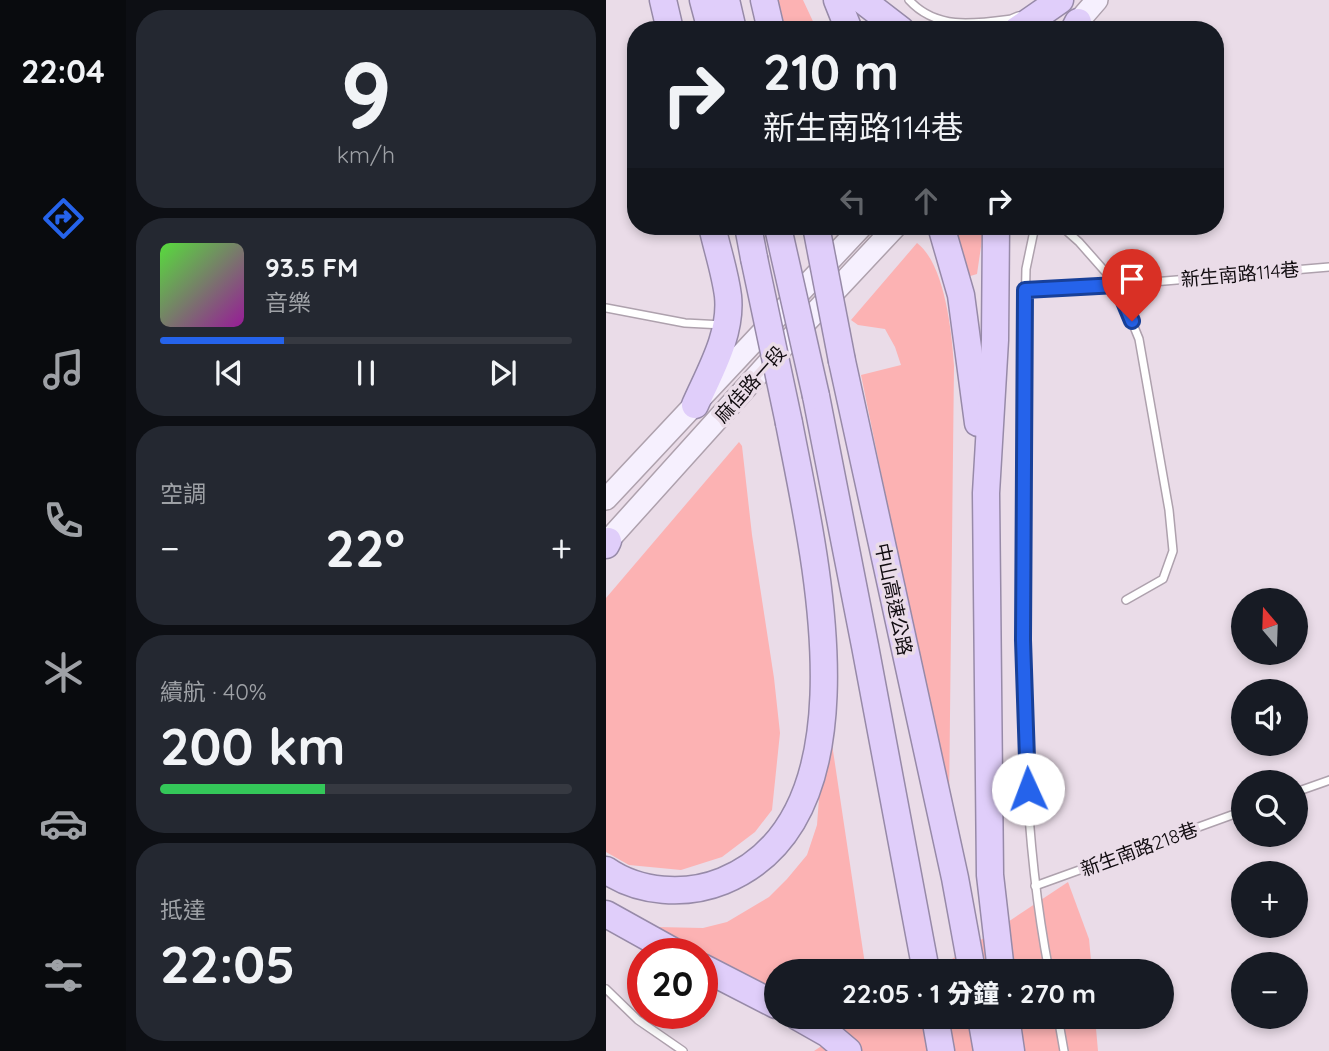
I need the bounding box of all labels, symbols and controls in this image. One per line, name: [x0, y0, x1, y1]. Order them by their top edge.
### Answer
text: 9: [340, 37, 392, 151]
text: 210 m: [763, 41, 899, 102]
icon: right: [648, 49, 739, 140]
text: 22:04: [21, 51, 105, 91]
text: 新生南路114巷: [763, 107, 963, 147]
text: km/h: [337, 140, 395, 169]
icon: left: [834, 182, 872, 220]
icon: ahead: [907, 182, 945, 220]
icon: right: [980, 182, 1018, 220]
icon: directions: [39, 194, 88, 243]
pin: [1102, 249, 1162, 321]
text: 93.5 FM: [265, 251, 358, 284]
street label: 新生南路114巷: [1180, 257, 1300, 291]
icon: arrive: [1113, 260, 1151, 298]
text: 音樂: [265, 288, 311, 317]
street label: 麻佳路一段: [709, 341, 791, 427]
icon: music: [39, 345, 88, 394]
icon: previous: [210, 354, 248, 392]
icon: pause: [347, 354, 385, 392]
icon: next: [484, 354, 522, 392]
text: 空調: [160, 479, 206, 508]
icon: phone: [39, 496, 88, 545]
text: 22°: [325, 515, 405, 580]
text: −: [160, 524, 180, 572]
text: +: [551, 524, 572, 572]
street label: 中山高速公路: [870, 541, 918, 657]
north arrow: [1231, 588, 1308, 665]
map controls: [1231, 588, 1308, 1029]
icon: climate: [39, 648, 88, 697]
text: 續航 · 40%: [160, 677, 267, 706]
button: sound: [1231, 679, 1308, 756]
text: 200 km: [160, 713, 346, 778]
position arrow: [991, 752, 1065, 826]
button: search: [1231, 770, 1308, 847]
icon: car: [39, 799, 88, 848]
street label: 新生南路218巷: [1077, 817, 1201, 881]
button: +: [1231, 861, 1308, 938]
text: 抵達: [160, 895, 206, 924]
text: 22:05: [160, 931, 295, 996]
speed limit sign: 20: [627, 938, 718, 1029]
icon: filters: [39, 951, 88, 1000]
button: −: [1231, 952, 1308, 1029]
text: 22:05 · 1 分鐘 · 270 m: [842, 977, 1096, 1010]

